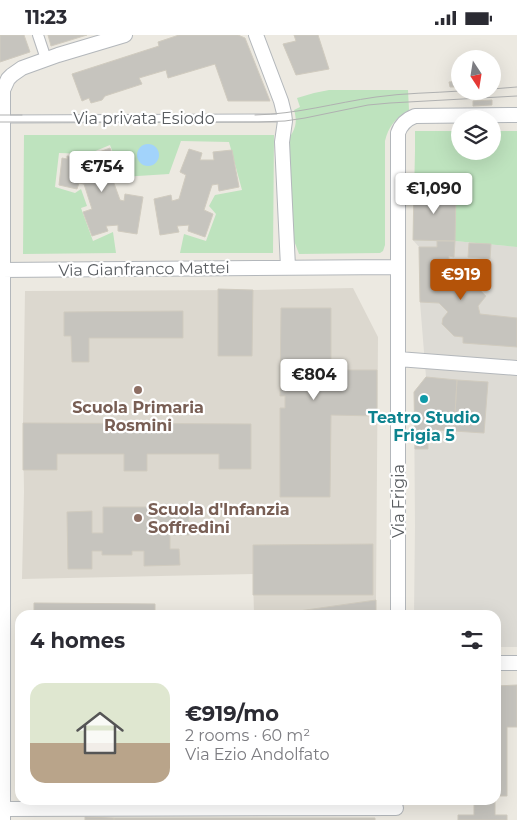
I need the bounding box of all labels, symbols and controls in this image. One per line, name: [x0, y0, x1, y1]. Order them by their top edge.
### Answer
text: 11:23: [25, 6, 67, 29]
north arrow: [451, 50, 501, 100]
map controls: [451, 50, 501, 160]
street label: Via privata Esiodo: [73, 109, 215, 128]
button: layers: [451, 110, 501, 160]
pin: €754: [72, 151, 132, 193]
text: €754: [80, 157, 124, 176]
pin: €1,090: [393, 173, 475, 215]
text: €1,090: [406, 179, 462, 198]
street label: Via Gianfranco Mattei: [58, 258, 230, 280]
pin: €919: [431, 259, 491, 301]
text: €919: [441, 265, 481, 284]
pin: €804: [284, 359, 344, 401]
text: €804: [291, 365, 337, 384]
marker: Scuola Primaria Rosmini: [132, 384, 144, 396]
marker: Teatro Studio Frigia 5: [418, 393, 430, 405]
place label: Scuola Primaria Rosmini: [72, 398, 204, 435]
place label: Teatro Studio Frigia 5: [368, 408, 480, 445]
street label: Via Frigia: [389, 464, 408, 538]
place label: Scuola d'Infanzia Soffredini: [148, 500, 290, 537]
marker: Scuola d'Infanzia Soffredini: [132, 512, 144, 524]
icon: filters: [458, 626, 486, 654]
text: 4 homes: [30, 628, 125, 653]
text: €919/mo: [185, 701, 279, 726]
icon: home: [70, 703, 130, 763]
text: 2 rooms · 60 m²: [185, 726, 310, 745]
text: Via Ezio Andolfato: [185, 745, 329, 764]

